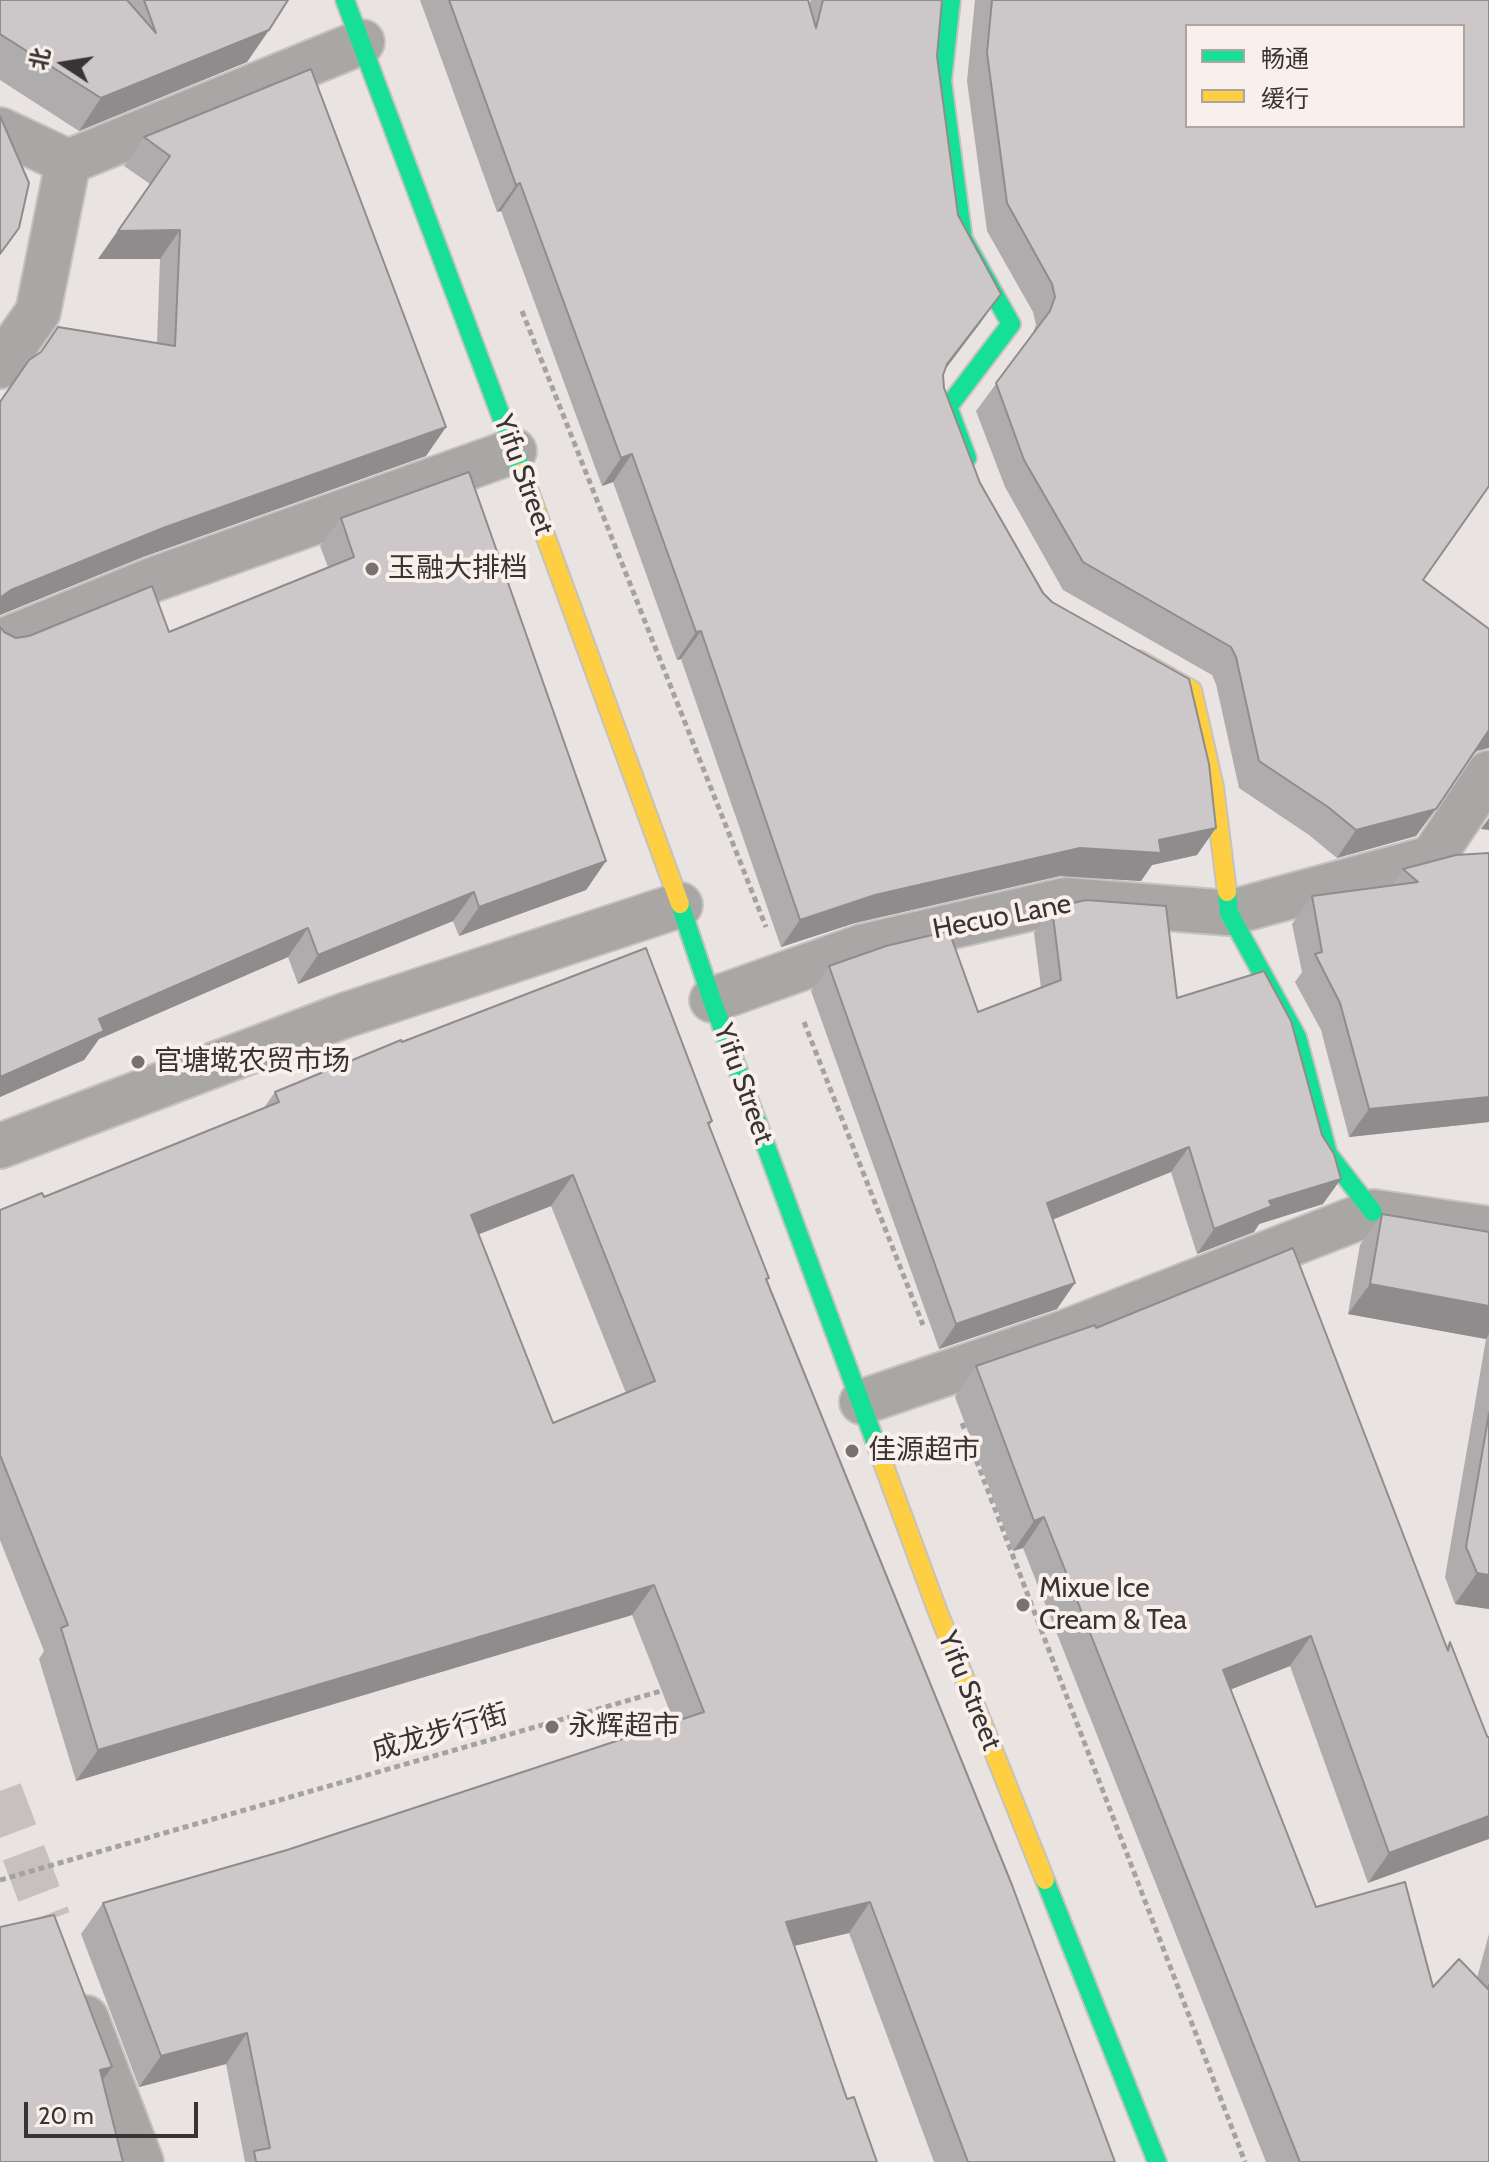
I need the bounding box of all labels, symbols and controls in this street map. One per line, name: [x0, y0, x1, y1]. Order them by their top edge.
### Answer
north arrow: [24, 24, 104, 104]
legend: [1185, 24, 1465, 128]
text: 畅通: [1261, 44, 1309, 73]
text: 北: [25, 45, 56, 72]
text: 缓行: [1261, 84, 1309, 113]
street label: Yifu Street: [486, 410, 560, 540]
place label: 玉融大排档: [388, 552, 528, 586]
marker: 玉融大排档: [363, 560, 381, 578]
street label: Hecuo Lane: [930, 887, 1074, 947]
street label: Yifu Street: [706, 1019, 780, 1149]
place label: 官塘墘农贸市场: [154, 1045, 350, 1079]
marker: 官塘墘农贸市场: [129, 1053, 147, 1071]
place label: 佳源超市: [868, 1434, 980, 1468]
marker: 佳源超市: [843, 1442, 861, 1460]
place label: Mixue Ice Cream & Tea: [1039, 1572, 1187, 1638]
marker: Mixue Ice Cream & Tea: [1014, 1596, 1032, 1614]
street label: Yifu Street: [930, 1627, 1008, 1755]
street label: 成龙步行街: [368, 1698, 512, 1768]
place label: 永辉超市: [568, 1710, 680, 1744]
marker: 永辉超市: [543, 1718, 561, 1736]
scale bar: [28, 2086, 202, 2136]
text: 20 m: [38, 2101, 94, 2130]

